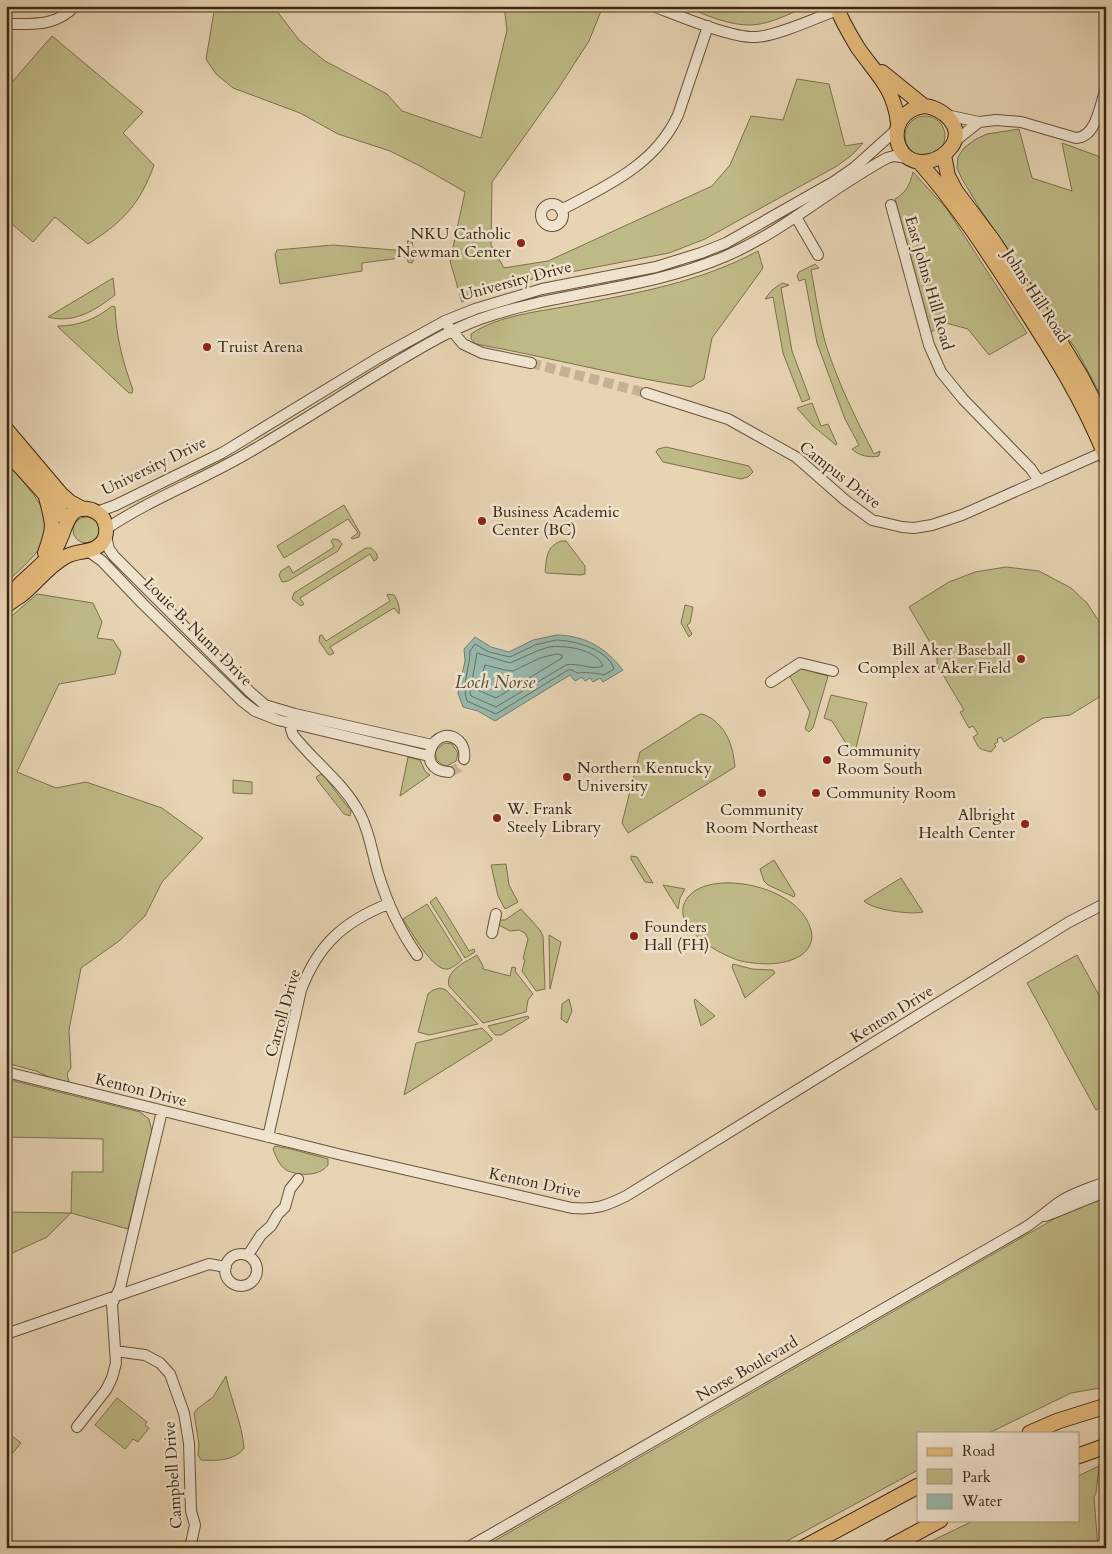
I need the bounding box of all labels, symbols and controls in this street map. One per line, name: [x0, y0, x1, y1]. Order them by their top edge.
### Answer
street label: East Johns Hill Road: [899, 213, 959, 353]
place label: NKU Catholic Newman Center: [397, 223, 511, 263]
marker: NKU Catholic Newman Center: [515, 237, 527, 249]
street label: Johns Hill Road: [997, 243, 1075, 347]
street label: University Drive: [458, 256, 574, 306]
place label: Truist Arena: [217, 336, 303, 358]
marker: Truist Arena: [201, 341, 213, 353]
street label: University Drive: [98, 431, 210, 501]
street label: Campus Drive: [794, 436, 886, 514]
place label: Business Academic Center (BC): [492, 501, 620, 541]
marker: Business Academic Center (BC): [476, 515, 488, 527]
street label: Louie B. Nunn Drive: [139, 573, 257, 691]
place label: Bill Aker Baseball Complex at Aker Field: [857, 639, 1011, 679]
marker: Bill Aker Baseball Complex at Aker Field: [1015, 653, 1027, 665]
water label: Loch Norse: [455, 670, 536, 695]
place label: Community Room South: [837, 740, 923, 780]
marker: Community Room South: [821, 754, 833, 766]
place label: Northern Kentucky University: [577, 757, 712, 797]
marker: Northern Kentucky University: [561, 771, 573, 783]
place label: Community Room: [826, 782, 957, 804]
marker: Community Room Northeast: [756, 787, 768, 799]
marker: Community Room: [810, 787, 822, 799]
place label: W. Frank Steely Library: [506, 798, 602, 838]
place label: Community Room Northeast: [706, 799, 818, 839]
place label: Albright Health Center: [918, 804, 1015, 844]
marker: W. Frank Steely Library: [491, 812, 503, 824]
marker: Albright Health Center: [1019, 818, 1031, 830]
place label: Founders Hall (FH): [644, 916, 709, 956]
marker: Founders Hall (FH): [628, 930, 640, 942]
street label: Carroll Drive: [260, 966, 306, 1060]
street label: Kenton Drive: [846, 980, 938, 1048]
street label: Kenton Drive: [93, 1068, 189, 1112]
street label: Kenton Drive: [487, 1162, 583, 1204]
street label: Norse Boulevard: [692, 1331, 802, 1407]
street label: Campbell Drive: [158, 1420, 188, 1530]
legend: [917, 1432, 1080, 1522]
text: Road: [962, 1441, 995, 1461]
text: Park: [962, 1467, 991, 1487]
text: Water: [961, 1491, 1003, 1511]

